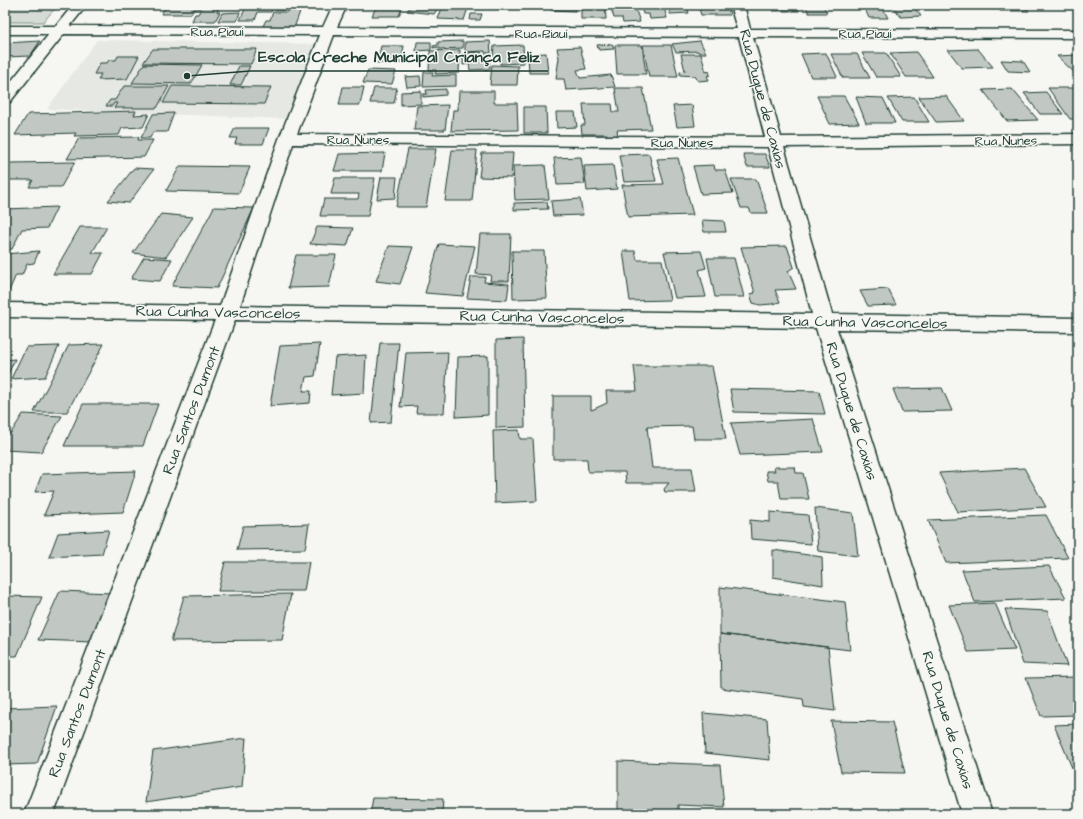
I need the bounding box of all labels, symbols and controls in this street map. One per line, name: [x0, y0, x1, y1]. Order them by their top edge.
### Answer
street label: Rua Piauí: [190, 23, 244, 41]
street label: Rua Piauí: [514, 25, 568, 43]
street label: Rua Piauí: [838, 25, 892, 43]
street label: Rua Duque de Caxias: [734, 27, 791, 172]
callout: Escola Creche Municipal Criança Feliz: [250, 43, 548, 71]
text: Escola Creche Municipal Criança Feliz: [258, 46, 541, 68]
street label: Rua Nunes: [327, 131, 390, 149]
street label: Rua Nunes: [975, 131, 1038, 151]
street label: Rua Nunes: [651, 134, 714, 152]
street label: Rua Cunha Vasconcelos: [135, 301, 301, 324]
street label: Rua Cunha Vasconcelos: [459, 306, 625, 329]
street label: Rua Cunha Vasconcelos: [782, 311, 948, 334]
street label: Rua Duque de Caxias: [821, 340, 883, 483]
street label: Rua Santos Dumont: [157, 343, 226, 477]
street label: Rua Santos Dumont: [43, 646, 112, 780]
street label: Rua Duque de Caxias: [917, 649, 979, 792]

